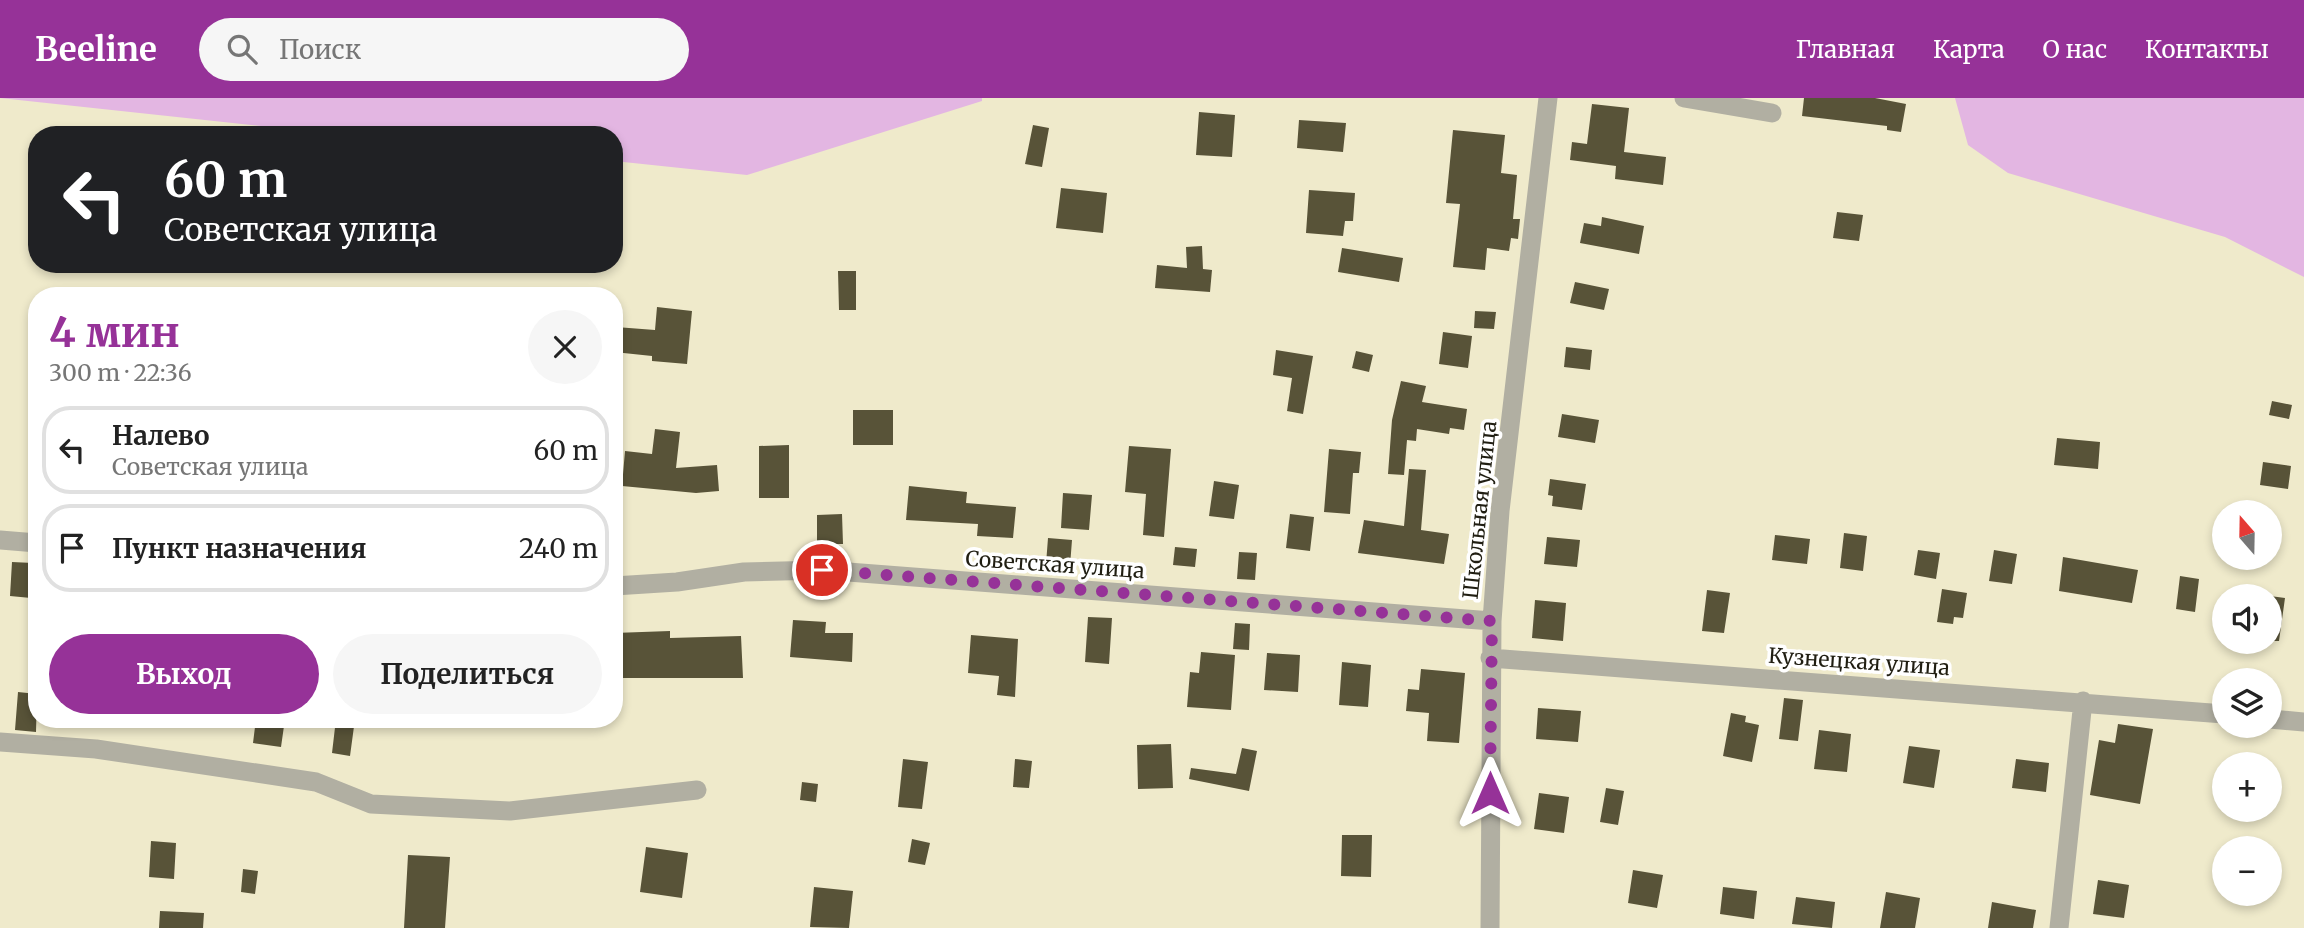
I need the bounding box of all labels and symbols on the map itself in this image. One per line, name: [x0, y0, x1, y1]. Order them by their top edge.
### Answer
street label: Школьная улица: [1457, 419, 1502, 601]
north arrow: [2212, 500, 2282, 570]
pin: [792, 540, 852, 600]
street label: Советская улица: [965, 545, 1145, 584]
street label: Кузнецкая улица: [1767, 642, 1951, 681]
position arrow: [1453, 756, 1527, 830]

